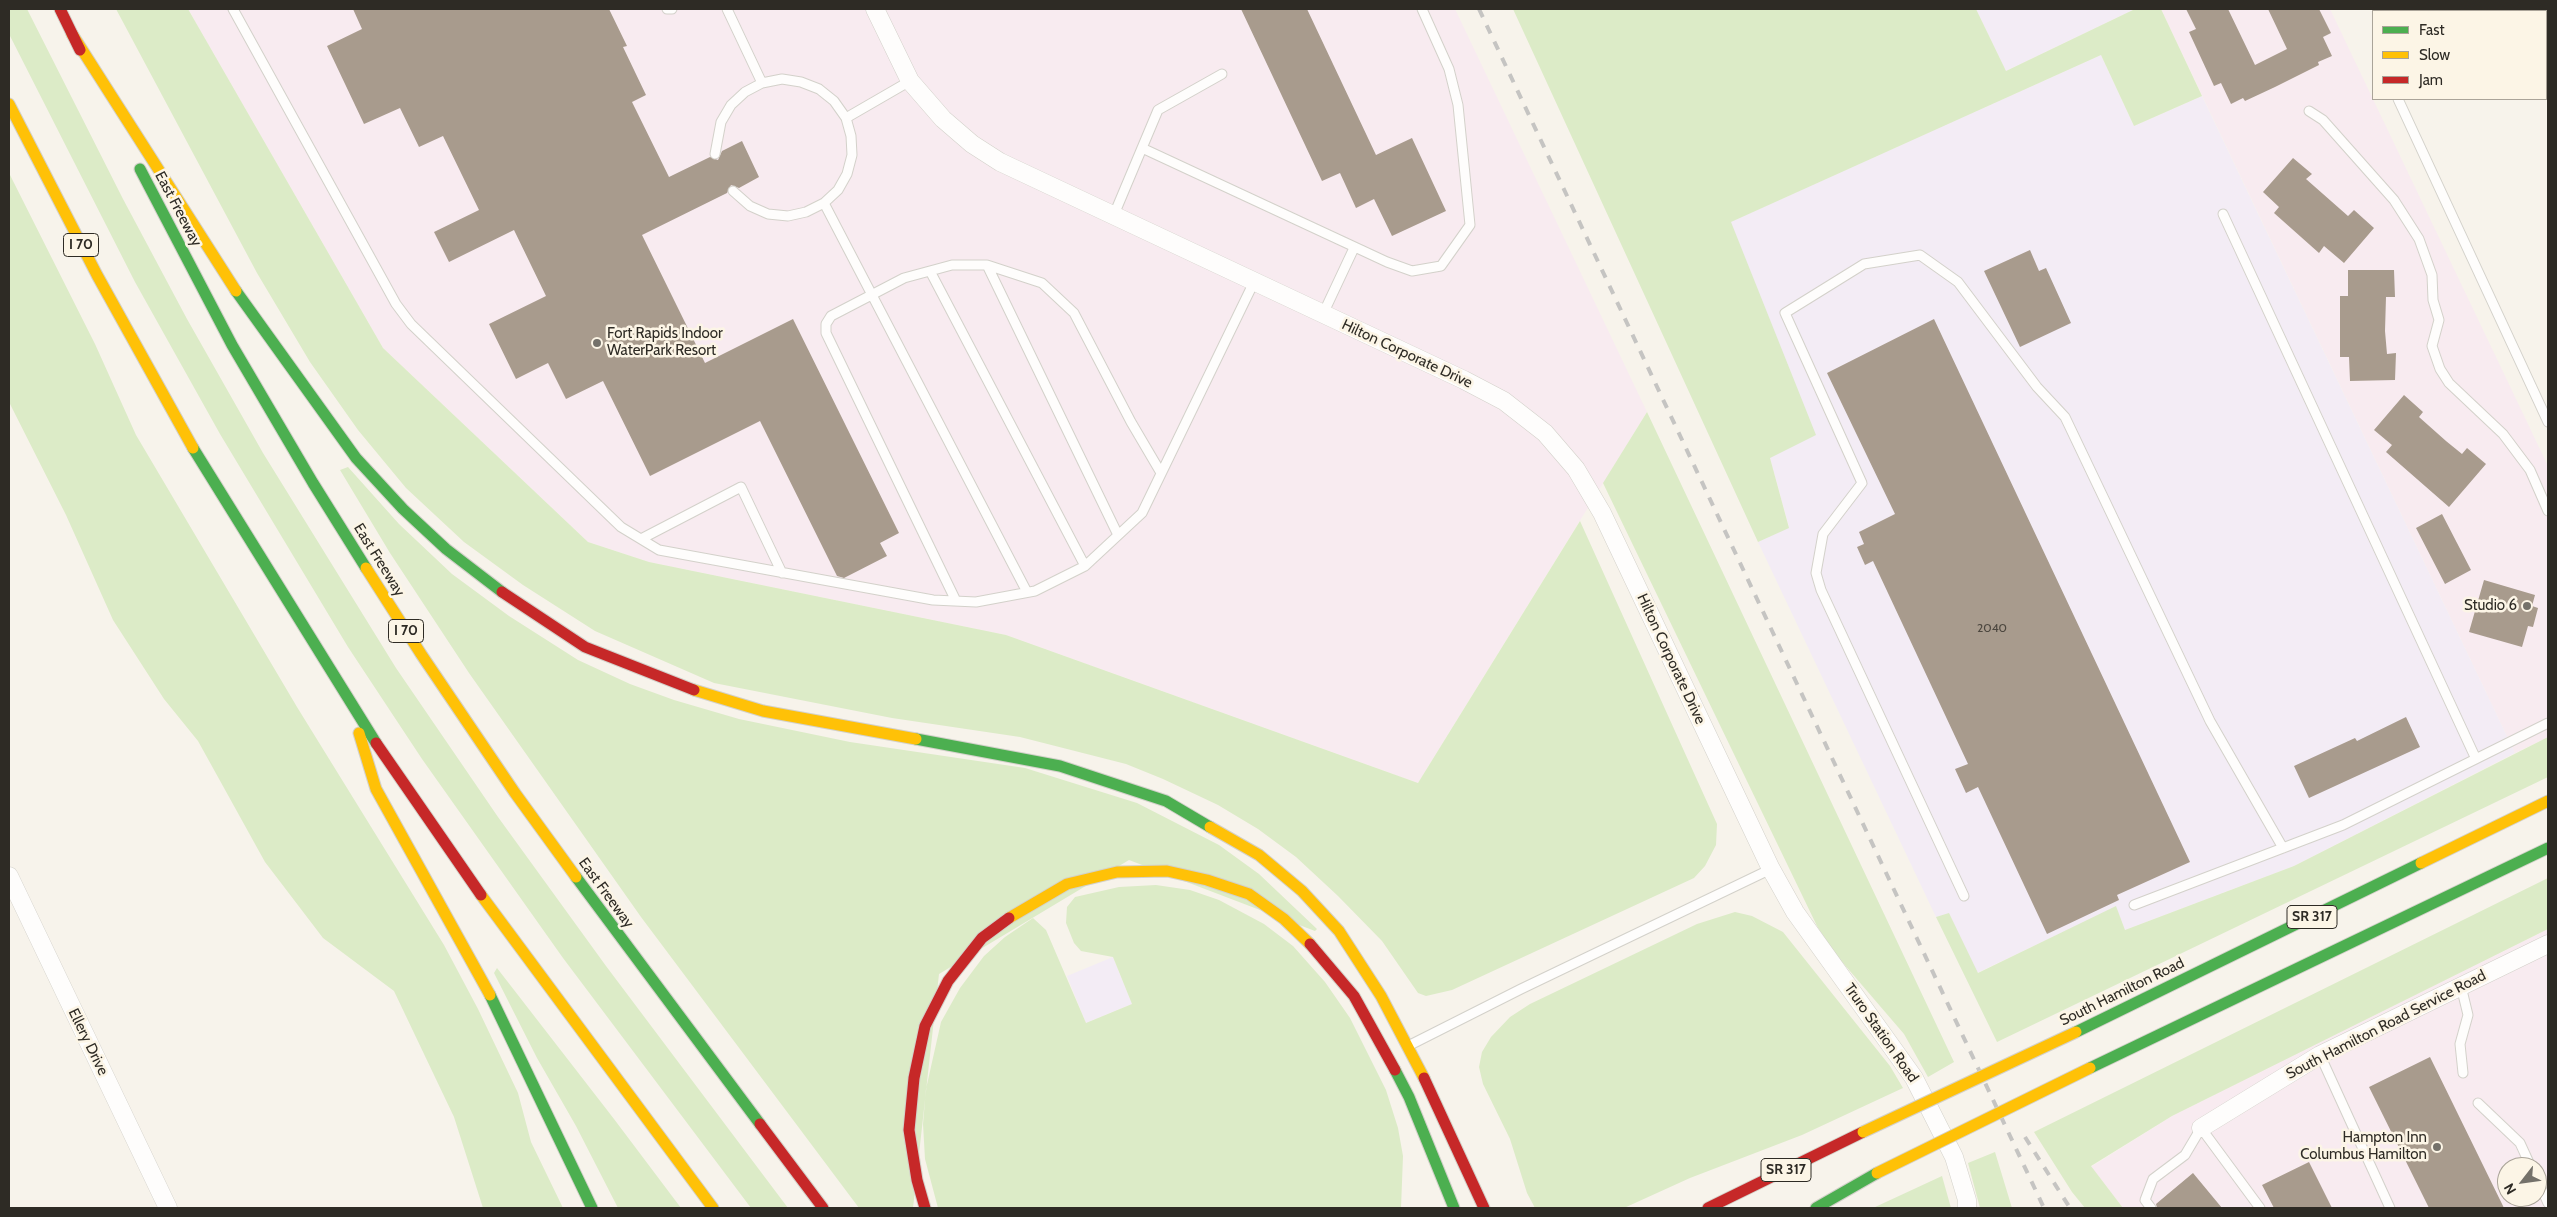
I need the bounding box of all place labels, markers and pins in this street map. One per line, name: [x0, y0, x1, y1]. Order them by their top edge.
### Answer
place label: Fort Rapids Indoor WaterPark Resort: [607, 325, 723, 360]
marker: Fort Rapids Indoor WaterPark Resort: [591, 337, 603, 349]
place label: Studio 6: [2464, 597, 2517, 615]
marker: Studio 6: [2521, 600, 2533, 612]
place label: Hampton Inn Columbus Hamilton: [2300, 1129, 2427, 1164]
marker: Hampton Inn Columbus Hamilton: [2431, 1141, 2443, 1153]

